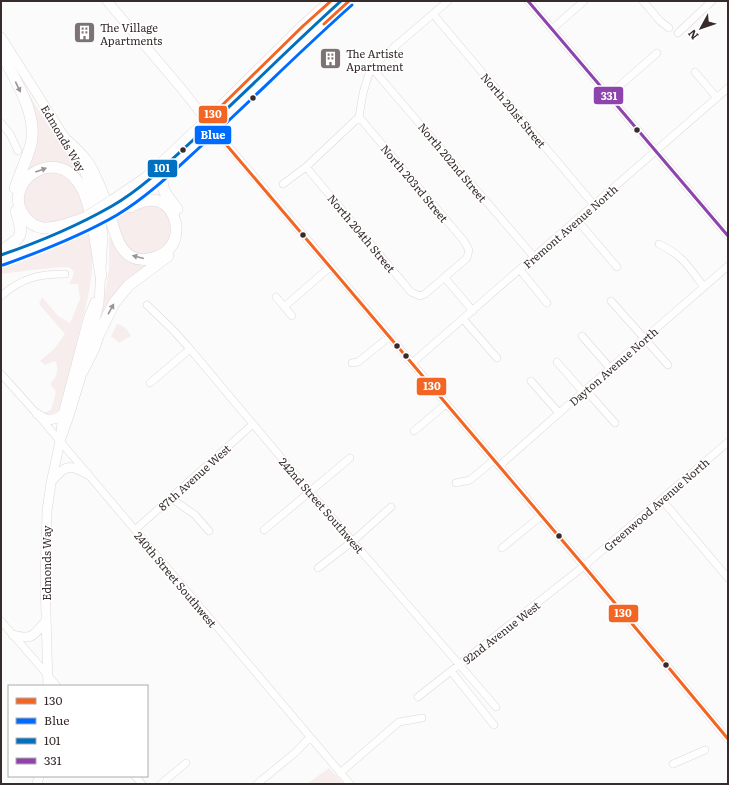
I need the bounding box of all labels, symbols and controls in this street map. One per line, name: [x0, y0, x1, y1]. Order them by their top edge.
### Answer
north arrow: [681, 8, 721, 48]
place label: The Village Apartments: [100, 19, 162, 48]
building icon: The Village Apartments: [71, 20, 97, 46]
text: N: [683, 26, 702, 44]
place label: The Artiste Apartment: [346, 45, 404, 74]
building icon: The Artiste Apartment: [317, 46, 343, 72]
street label: North 201st Street: [478, 69, 551, 151]
one-way arrow: [15, 81, 21, 93]
line badge: 331: [593, 86, 624, 105]
text: 331: [601, 87, 618, 103]
unlabelled marker: [248, 93, 258, 103]
street label: Edmonds Way: [38, 102, 91, 175]
line badge: 130: [198, 105, 228, 124]
text: 130: [204, 105, 222, 121]
street label: North 202nd Street: [415, 119, 491, 206]
line badge: Blue: [194, 125, 232, 145]
unlabelled marker: [632, 125, 642, 135]
text: Blue: [200, 126, 226, 142]
street label: North 203rd Street: [378, 141, 453, 226]
unlabelled marker: [178, 145, 188, 155]
line badge: 101: [147, 159, 178, 178]
text: 101: [154, 159, 170, 175]
one-way arrow: [35, 166, 47, 172]
street label: Fremont Avenue North: [519, 180, 621, 272]
street label: North 204th Street: [325, 191, 400, 276]
unlabelled marker: [298, 230, 308, 240]
one-way arrow: [131, 254, 144, 260]
one-way arrow: [107, 303, 114, 315]
street label: Dayton Avenue North: [565, 323, 661, 409]
unlabelled marker: [392, 341, 402, 351]
unlabelled marker: [401, 351, 411, 361]
line badge: 130: [416, 377, 447, 396]
text: 130: [423, 377, 441, 393]
street label: 87th Avenue West: [154, 440, 234, 514]
street label: 242nd Street Southwest: [276, 454, 368, 557]
street label: Greenwood Avenue North: [600, 454, 712, 554]
street label: Edmonds Way: [38, 525, 54, 601]
street label: 240th Street Southwest: [131, 528, 221, 631]
unlabelled marker: [554, 531, 564, 541]
street label: 92nd Avenue West: [459, 596, 543, 667]
line badge: 130: [608, 604, 639, 623]
text: 130: [614, 604, 632, 620]
unlabelled marker: [661, 660, 671, 670]
legend: [8, 685, 148, 777]
text: 130: [44, 691, 62, 709]
text: Blue: [44, 711, 70, 729]
text: 101: [44, 731, 61, 749]
text: 331: [44, 751, 62, 769]

